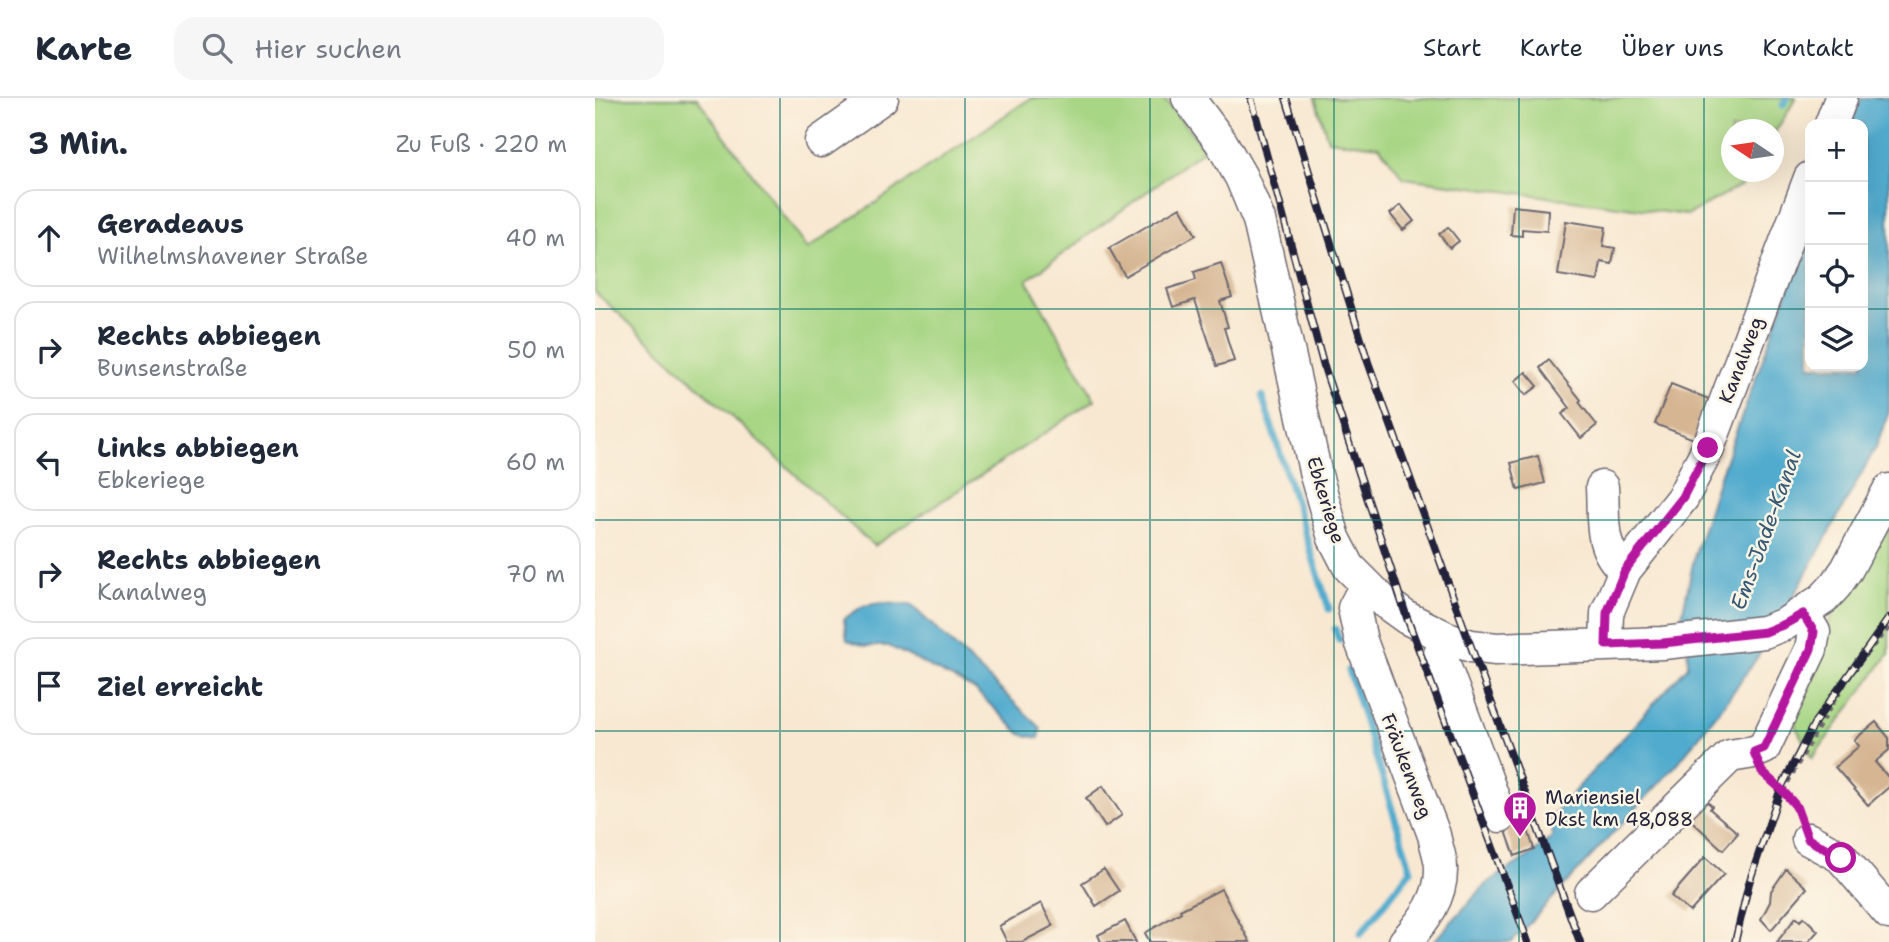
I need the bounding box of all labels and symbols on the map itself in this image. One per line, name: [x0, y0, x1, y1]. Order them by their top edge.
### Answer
north arrow: [1721, 119, 1784, 182]
street label: Kanalweg: [1713, 313, 1769, 407]
route end: [1692, 432, 1723, 463]
water label: Ems-Jade-Kanal: [1724, 446, 1808, 614]
street label: Ebkeriege: [1301, 454, 1351, 546]
street label: Fräukenweg: [1376, 710, 1438, 822]
place label: Mariensiel Dkst km 48,088: [1545, 785, 1693, 832]
building icon: Mariensiel Dkst km 48,088: [1501, 789, 1539, 838]
route start: [1825, 842, 1856, 873]

